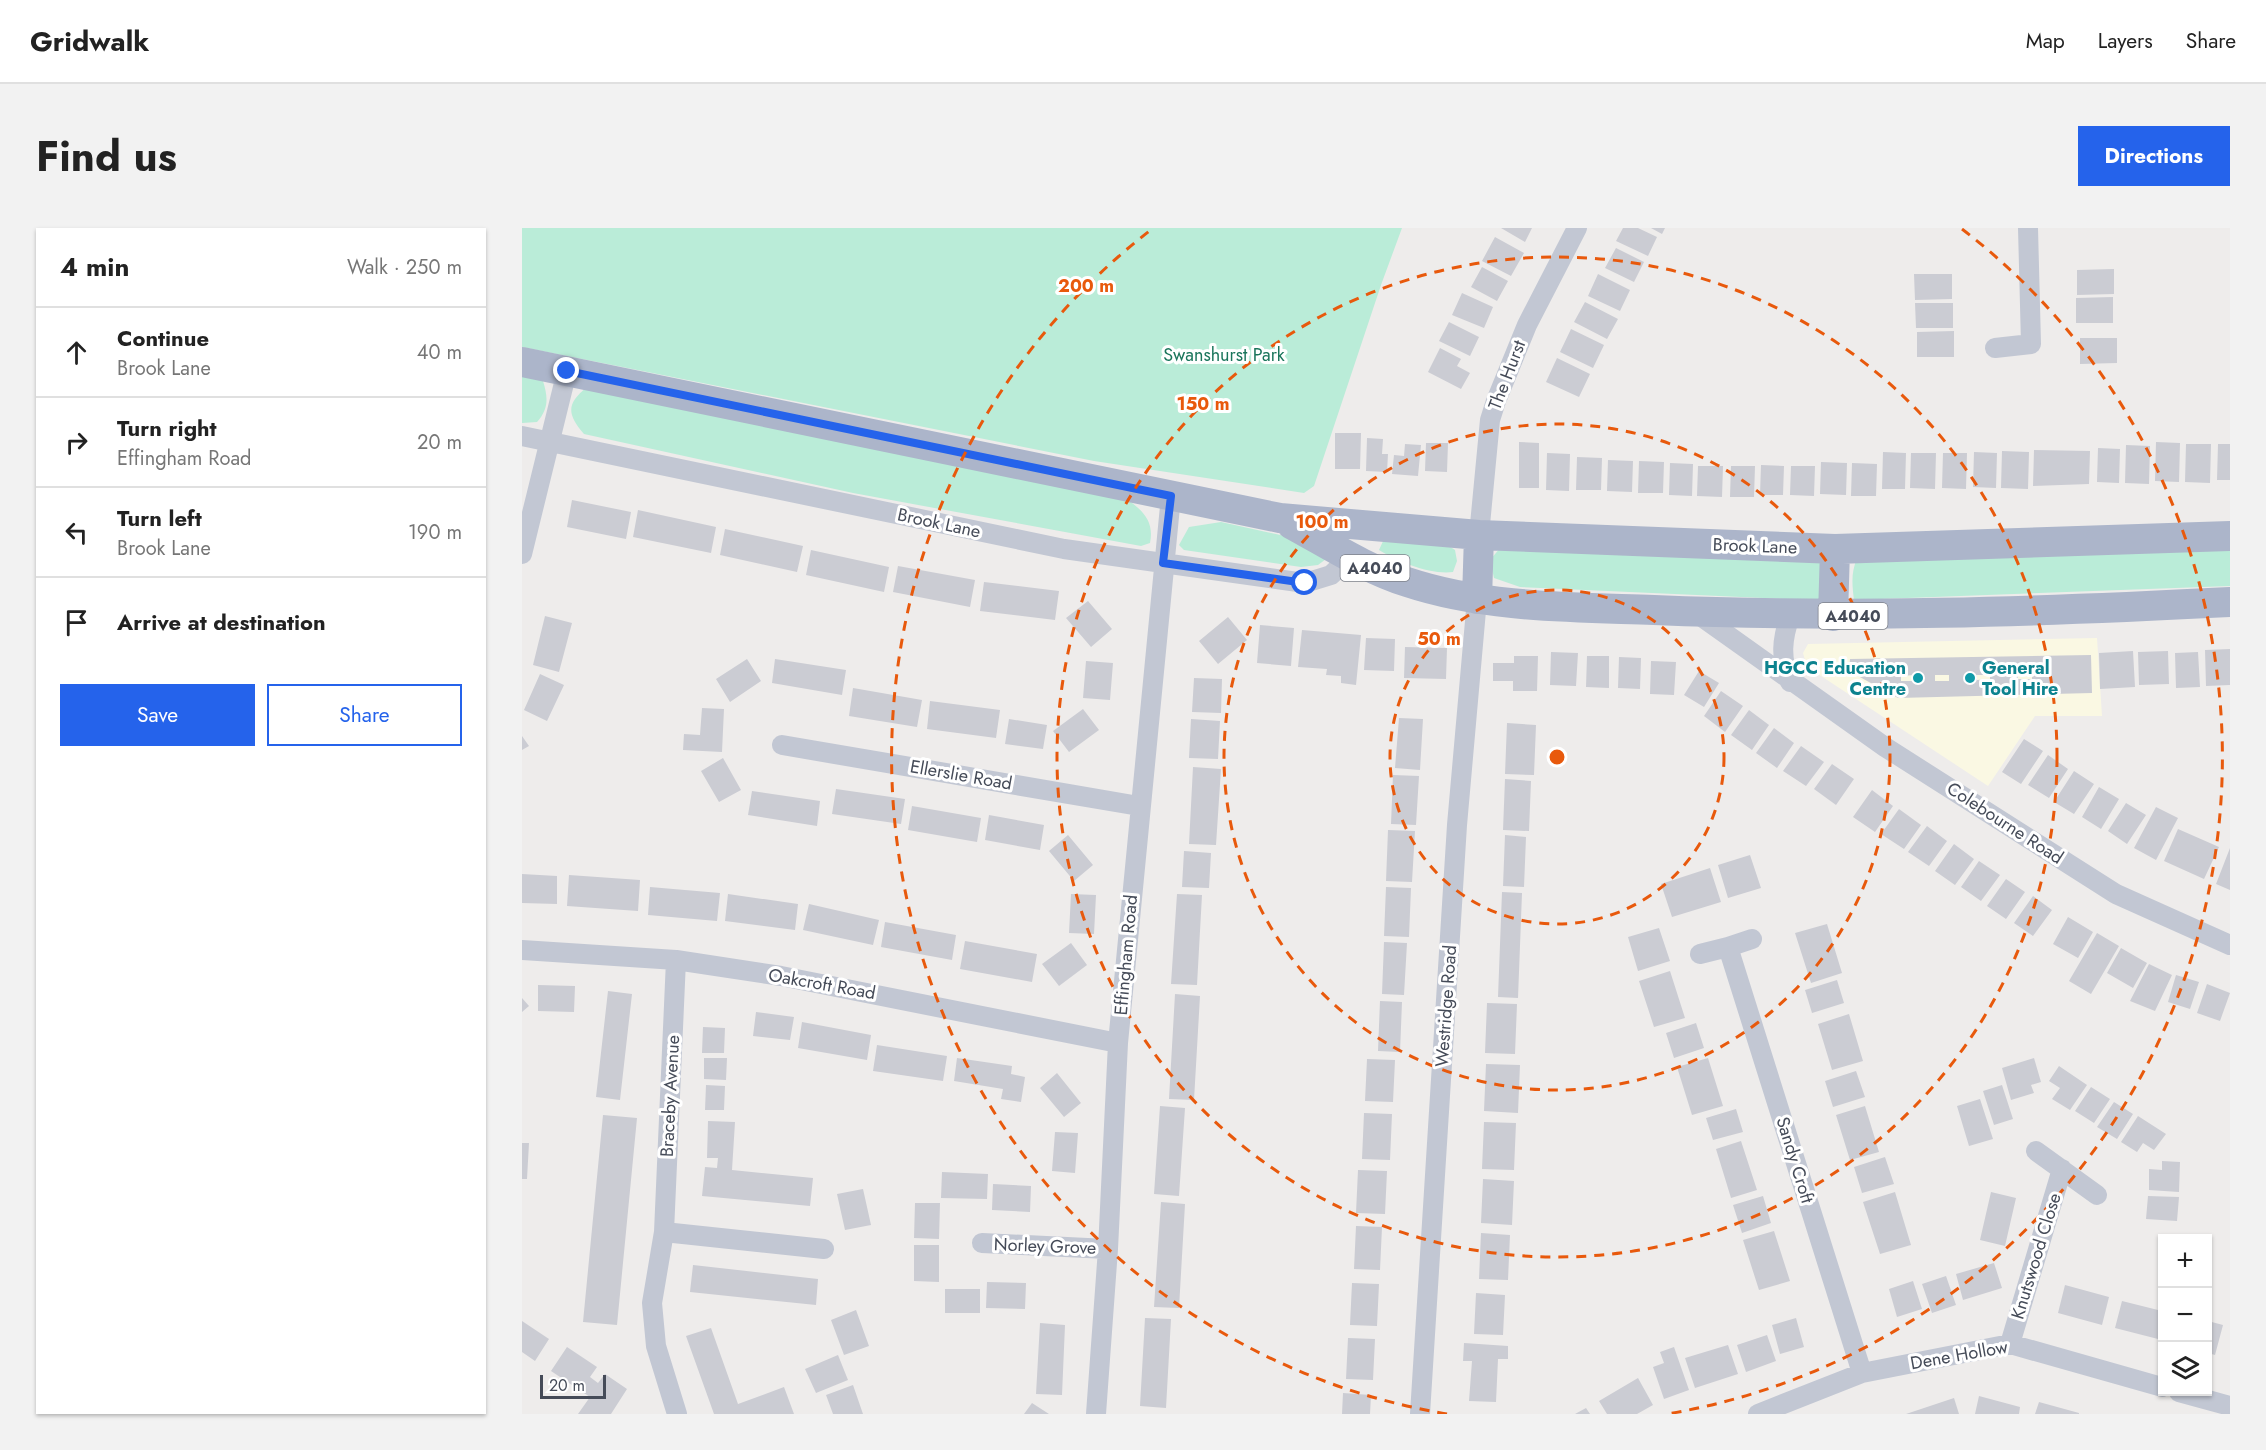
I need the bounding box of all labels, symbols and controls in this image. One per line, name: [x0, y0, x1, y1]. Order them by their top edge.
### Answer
text: Gridwalk: [30, 21, 149, 62]
text: Map: [2026, 26, 2065, 56]
text: Layers: [2098, 26, 2153, 56]
text: Share: [2186, 26, 2236, 56]
text: Find us: [36, 126, 177, 187]
button: Directions: [2078, 126, 2230, 186]
text: 4 min: [60, 248, 129, 286]
text: Walk · 250 m: [347, 253, 462, 282]
text: 200 m: [1058, 273, 1114, 299]
text: Continue: [117, 322, 209, 354]
icon: ahead: [60, 336, 93, 369]
street label: The Hurst: [1482, 336, 1532, 414]
text: 40 m: [417, 338, 462, 367]
park label: Swanshurst Park: [1163, 342, 1285, 368]
text: Brook Lane: [117, 354, 211, 383]
route end: [553, 357, 579, 383]
text: 150 m: [1177, 391, 1229, 417]
text: Turn right: [117, 412, 217, 444]
icon: right: [60, 426, 93, 459]
text: 20 m: [417, 428, 462, 457]
text: Effingham Road: [117, 444, 251, 473]
text: Turn left: [117, 502, 202, 534]
street label: Brook Lane: [895, 502, 983, 544]
text: 100 m: [1295, 509, 1349, 535]
icon: left: [60, 516, 93, 549]
text: 190 m: [408, 518, 462, 547]
street label: Brook Lane: [1712, 532, 1798, 560]
text: Brook Lane: [117, 534, 211, 563]
road number: A4040: [1340, 555, 1410, 581]
route start: [1291, 569, 1317, 595]
road number: A4040: [1818, 603, 1888, 629]
icon: arrive: [60, 606, 93, 639]
text: Arrive at destination: [117, 606, 326, 638]
text: 50 m: [1417, 626, 1461, 652]
place label: HGCC Education Centre: [1764, 655, 1906, 702]
place label: General Tool Hire: [1982, 655, 2058, 702]
marker: HGCC Education Centre: [1911, 671, 1925, 685]
marker: General Tool Hire: [1963, 671, 1977, 685]
button: Save: [60, 684, 255, 746]
button: Share: [267, 684, 462, 746]
centre of rings: [1547, 747, 1567, 767]
street label: Ellerslie Road: [908, 753, 1014, 797]
street label: Colebourne Road: [1942, 776, 2068, 870]
street label: Effingham Road: [1108, 894, 1144, 1016]
street label: Westridge Road: [1429, 944, 1463, 1068]
street label: Oakcroft Road: [766, 962, 878, 1006]
street label: Braceby Avenue: [654, 1034, 686, 1158]
street label: Sandy Croft: [1770, 1114, 1821, 1207]
street label: Knutswood Close: [2004, 1190, 2068, 1322]
street label: Norley Grove: [993, 1231, 1097, 1261]
map controls: [2158, 1234, 2212, 1396]
button: +: [2158, 1234, 2212, 1288]
button: −: [2158, 1288, 2212, 1342]
street label: Dene Hollow: [1908, 1334, 2010, 1376]
button: layers: [2158, 1342, 2212, 1396]
scale bar: [540, 1372, 606, 1400]
text: 20 m: [549, 1374, 585, 1397]

